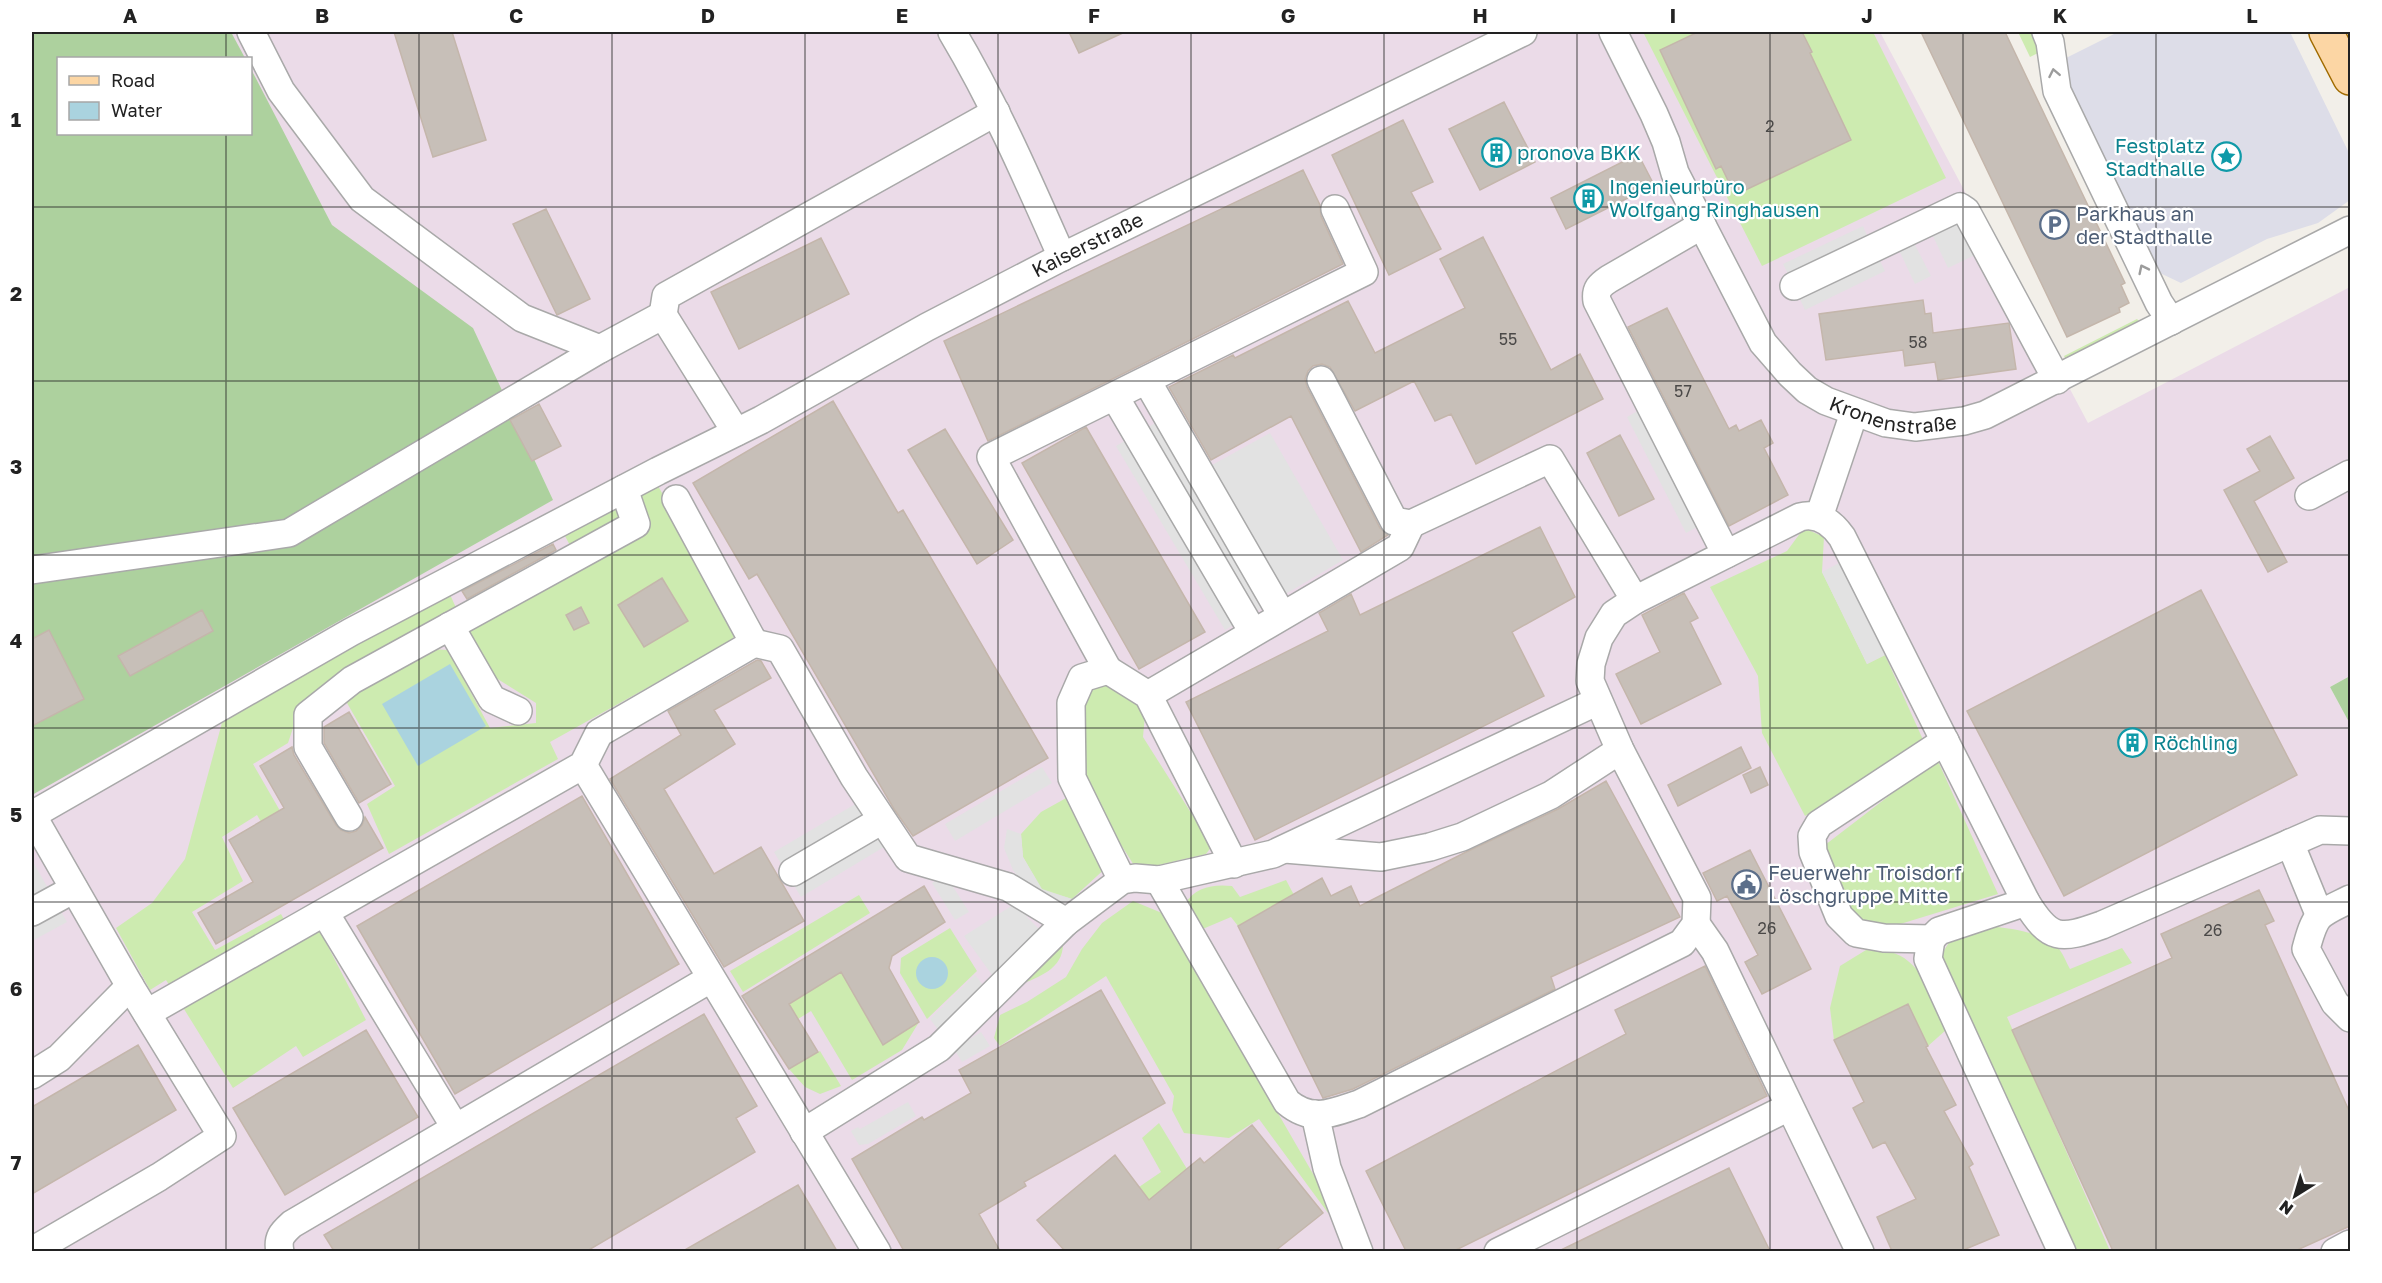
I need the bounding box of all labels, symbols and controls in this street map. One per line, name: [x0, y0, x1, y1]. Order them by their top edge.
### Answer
text: A: [123, 3, 137, 27]
text: B: [315, 3, 329, 27]
text: C: [509, 3, 523, 27]
text: D: [701, 3, 715, 27]
text: E: [896, 3, 908, 27]
text: F: [1088, 3, 1100, 27]
text: G: [1281, 3, 1295, 27]
text: H: [1472, 3, 1488, 27]
text: I: [1670, 3, 1676, 27]
text: J: [1861, 3, 1873, 27]
text: K: [2053, 3, 2068, 27]
text: L: [2246, 3, 2258, 27]
legend: [57, 57, 252, 135]
text: Road: [111, 69, 155, 91]
one-way arrow: [2048, 69, 2061, 79]
text: Water: [111, 99, 162, 121]
text: 1: [11, 107, 21, 131]
house number: 2: [1765, 116, 1775, 136]
place label: Festplatz Stadthalle: [2105, 133, 2205, 180]
building icon: pronova BKK: [1480, 137, 1512, 169]
place label: pronova BKK: [1517, 140, 1641, 164]
place icon: Festplatz Stadthalle: [2210, 141, 2242, 173]
place label: Ingenieurbüro Wolfgang Ringhausen: [1609, 174, 1819, 221]
building icon: Ingenieurbüro Wolfgang Ringhausen: [1572, 183, 1604, 215]
place label: Parkhaus an der Stadthalle: [2076, 201, 2213, 248]
street label: Kaiserstraße: [1027, 206, 1147, 282]
parking icon: Parkhaus an der Stadthalle: [2039, 209, 2071, 241]
one-way arrow: [2139, 265, 2151, 276]
text: 2: [10, 281, 22, 305]
house number: 55: [1499, 329, 1517, 349]
house number: 58: [1908, 332, 1928, 352]
house number: 57: [1674, 381, 1692, 401]
street label: Kronenstraße: [1826, 390, 1958, 438]
text: 3: [10, 454, 22, 478]
text: 4: [10, 628, 22, 652]
building icon: Röchling: [2116, 727, 2148, 759]
place label: Röchling: [2153, 730, 2238, 754]
text: 5: [10, 802, 22, 826]
place label: Feuerwehr Troisdorf Löschgruppe Mitte: [1768, 860, 1962, 907]
public building icon: Feuerwehr Troisdorf Löschgruppe Mitte: [1731, 868, 1763, 900]
house number: 26: [1758, 918, 1776, 938]
house number: 26: [2204, 920, 2222, 940]
text: 6: [10, 976, 22, 1000]
text: 7: [11, 1150, 22, 1174]
north arrow: [2265, 1166, 2325, 1226]
text: N: [2275, 1196, 2297, 1220]

